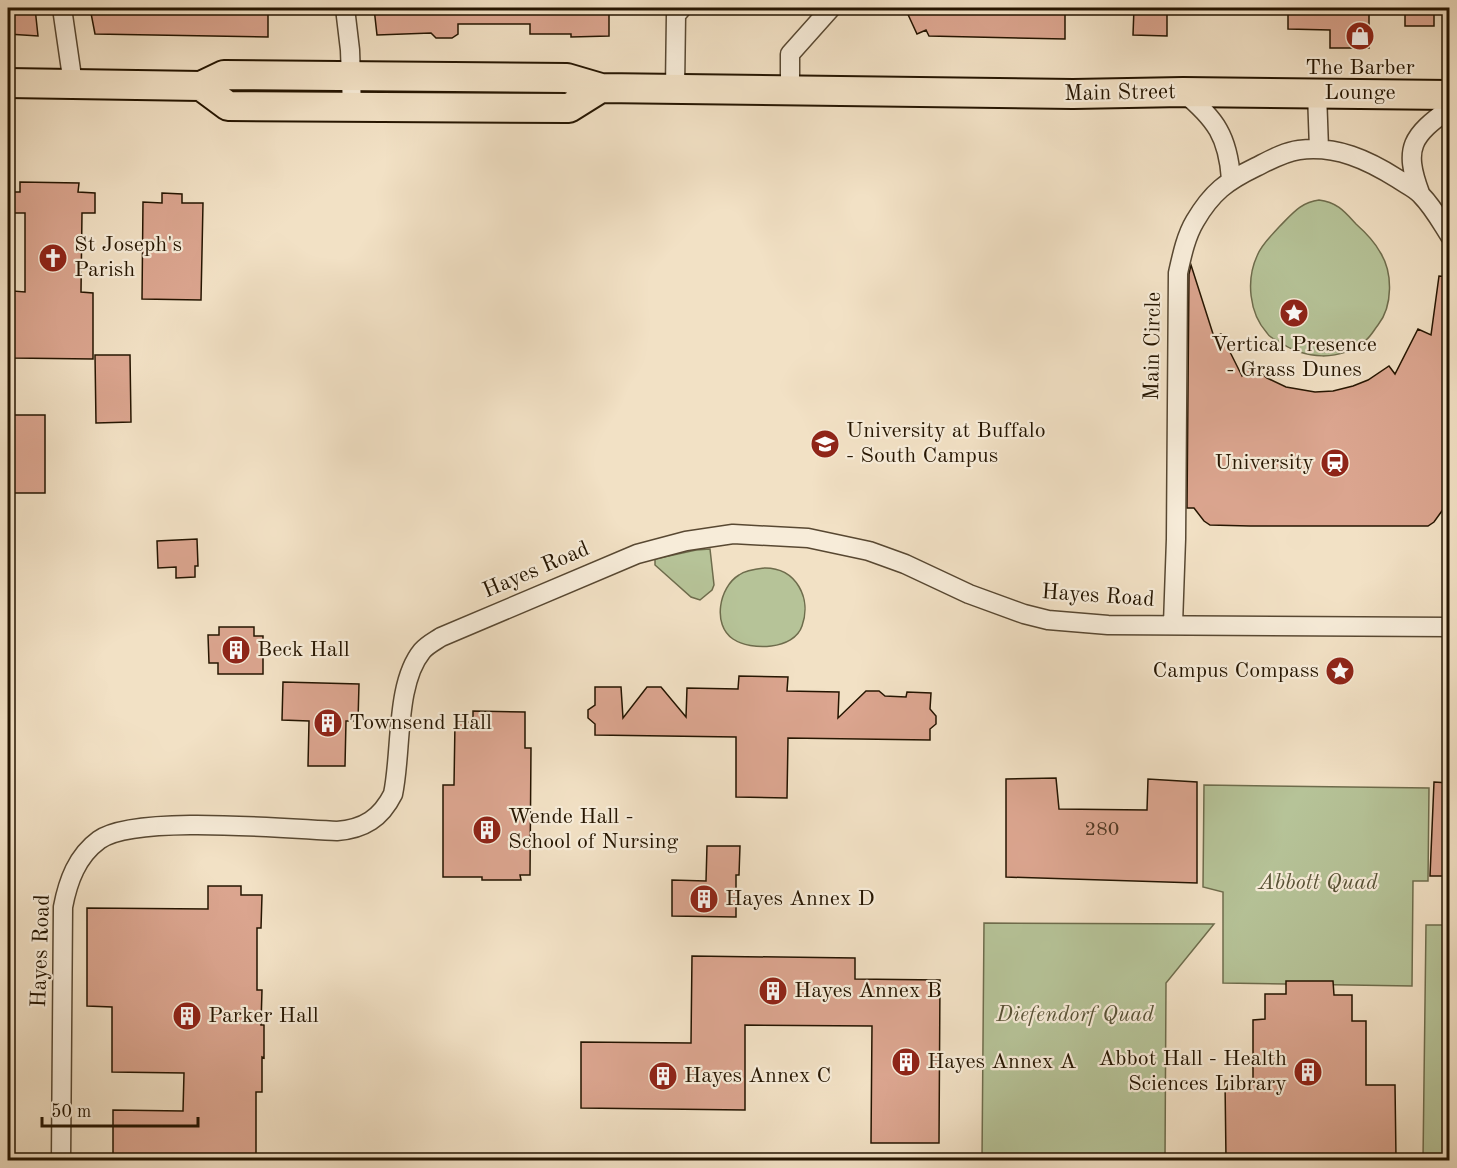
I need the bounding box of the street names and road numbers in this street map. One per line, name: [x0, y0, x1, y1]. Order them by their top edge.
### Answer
street label: Main Street: [1064, 81, 1176, 105]
street label: Main Circle: [1141, 291, 1165, 401]
street label: Hayes Road: [480, 538, 592, 602]
street label: Hayes Road: [1041, 581, 1155, 611]
street label: Hayes Road: [28, 894, 54, 1008]

